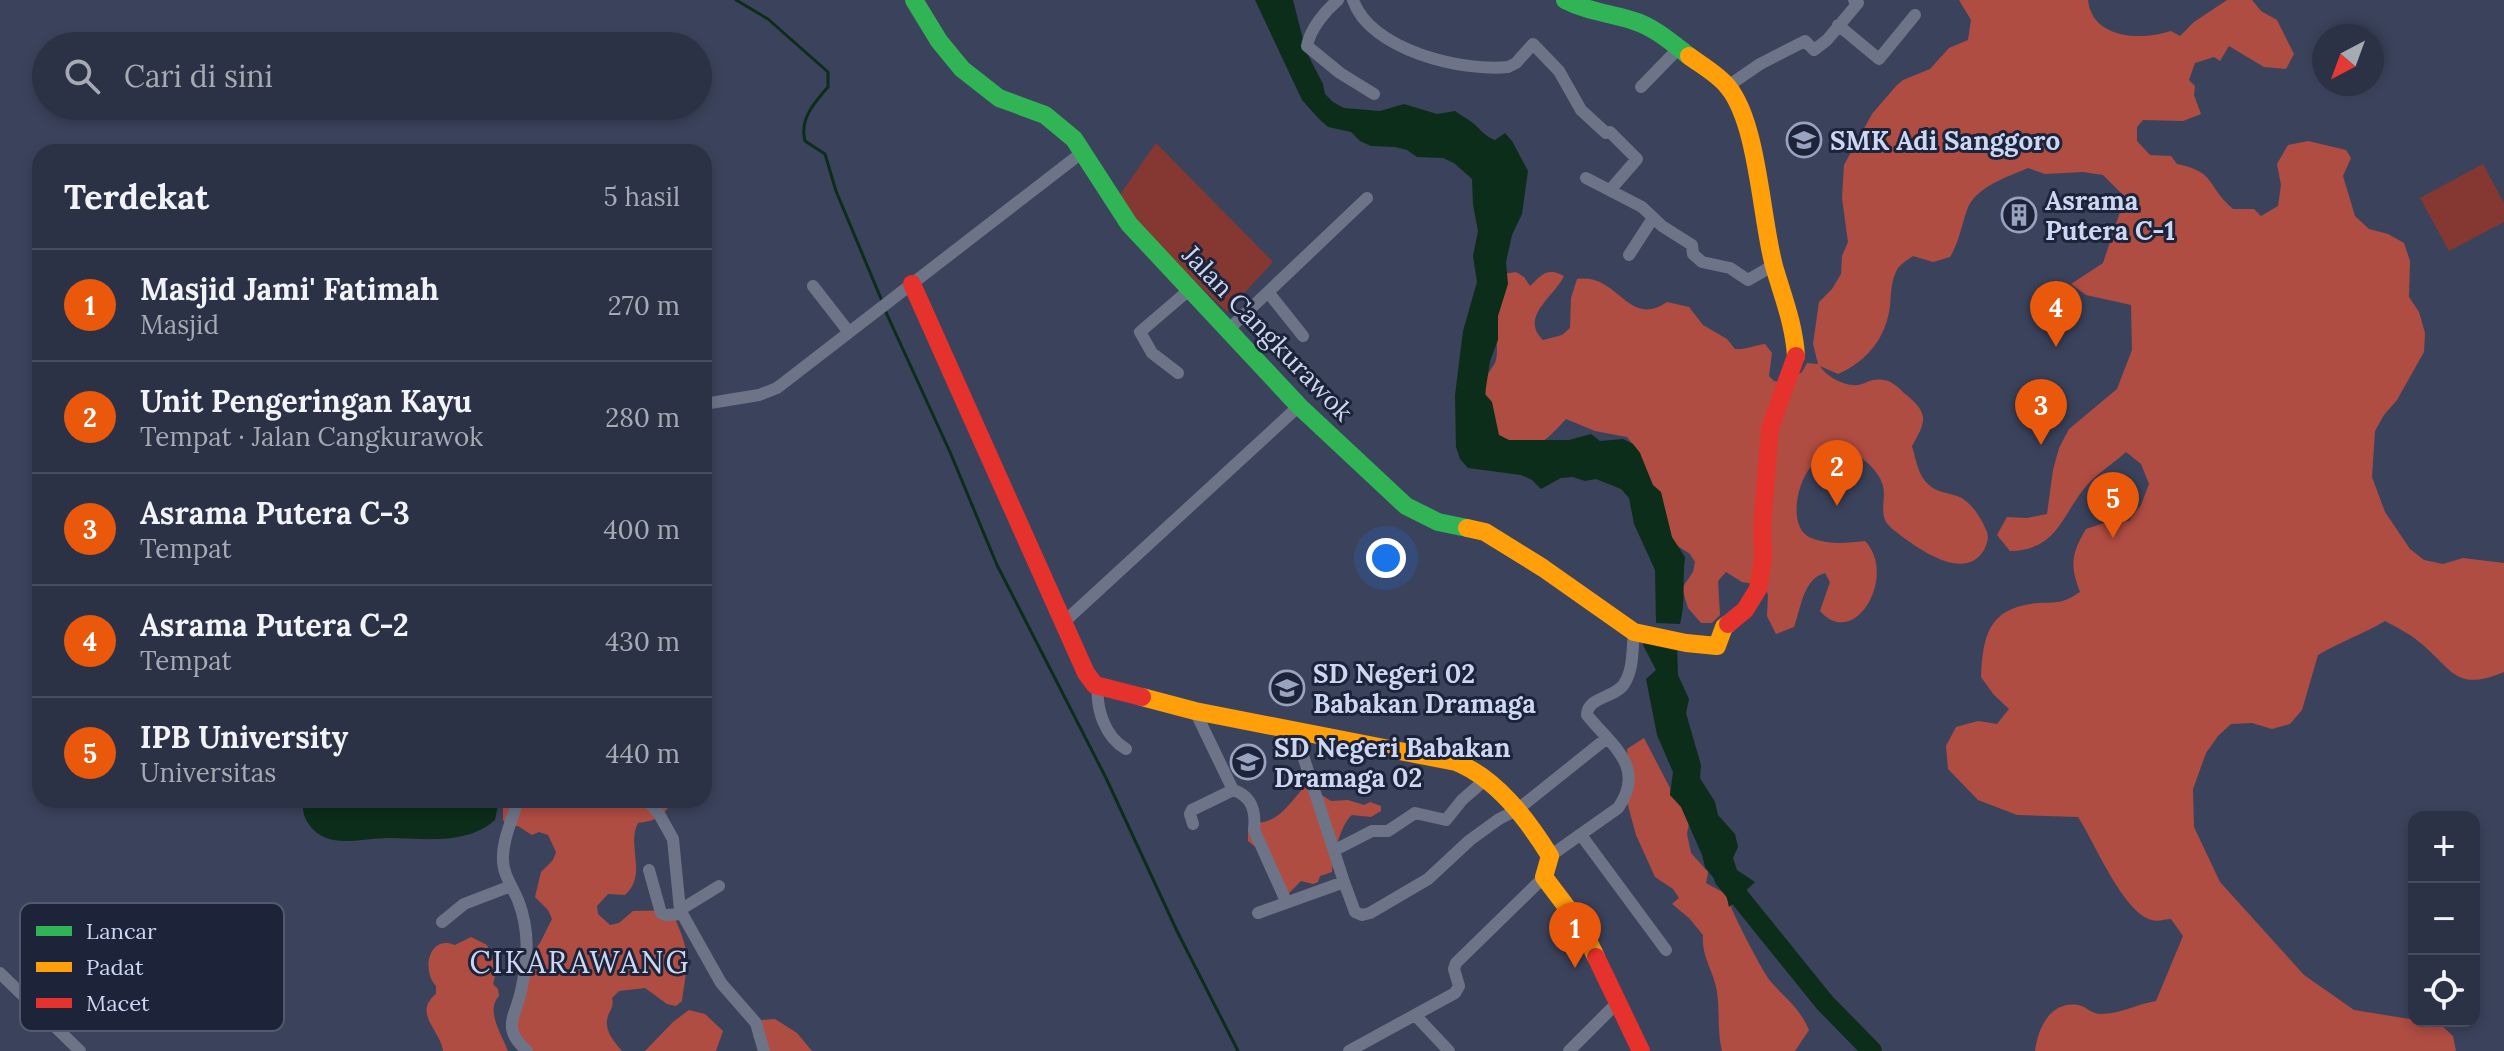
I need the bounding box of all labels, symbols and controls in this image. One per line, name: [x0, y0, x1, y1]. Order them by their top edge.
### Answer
north arrow: [2312, 24, 2384, 96]
search box: [32, 32, 712, 120]
icon: search: [60, 54, 104, 98]
text: Cari di sini: [124, 57, 273, 95]
school or university icon: SMK Adi Sanggoro: [1785, 121, 1823, 159]
place label: SMK Adi Sanggoro: [1830, 124, 2060, 157]
text: Terdekat: [64, 175, 209, 218]
text: 5 hasil: [604, 180, 680, 213]
place label: Asrama Putera C-1: [2045, 184, 2175, 247]
building icon: Asrama Putera C-1: [2000, 196, 2038, 234]
street label: Jalan Cangkurawok: [1175, 238, 1360, 428]
text: Masjid Jami' Fatimah: [140, 270, 439, 308]
pin: 4: [2030, 281, 2082, 347]
text: 1: [85, 289, 95, 322]
text: 270 m: [608, 289, 680, 322]
text: Masjid: [140, 308, 219, 341]
pin: 3: [2015, 379, 2067, 445]
text: Unit Pengeringan Kayu: [140, 382, 472, 420]
text: 2: [83, 401, 97, 434]
text: 280 m: [605, 401, 680, 434]
text: Tempat · Jalan Cangkurawok: [140, 420, 483, 453]
pin: 2: [1811, 440, 1863, 506]
pin: 5: [2087, 472, 2139, 538]
text: Asrama Putera C-3: [140, 494, 410, 532]
text: 3: [83, 513, 97, 546]
text: 400 m: [604, 513, 680, 546]
text: Tempat: [140, 532, 232, 565]
your location: [1366, 538, 1406, 578]
text: Asrama Putera C-2: [140, 606, 409, 644]
text: 4: [83, 625, 97, 658]
text: 430 m: [605, 625, 680, 658]
text: Tempat: [140, 644, 232, 677]
place label: SD Negeri 02 Babakan Dramaga: [1313, 657, 1536, 720]
school or university icon: SD Negeri 02 Babakan Dramaga: [1268, 669, 1306, 707]
text: IPB University: [140, 718, 348, 756]
place label: SD Negeri Babakan Dramaga 02: [1274, 731, 1511, 794]
text: 5: [83, 737, 97, 770]
text: 440 m: [606, 737, 680, 770]
school or university icon: SD Negeri Babakan Dramaga 02: [1229, 743, 1267, 781]
text: Universitas: [140, 756, 276, 789]
map controls: [2408, 811, 2480, 1027]
button: +: [2408, 811, 2480, 883]
button: −: [2408, 883, 2480, 955]
pin: 1: [1549, 902, 1601, 968]
legend: [20, 903, 284, 1031]
text: Lancar: [86, 917, 157, 945]
district label: CIKARAWANG: [470, 943, 690, 981]
text: Padat: [86, 953, 144, 981]
button: locate: [2408, 955, 2480, 1027]
text: Macet: [86, 989, 150, 1017]

